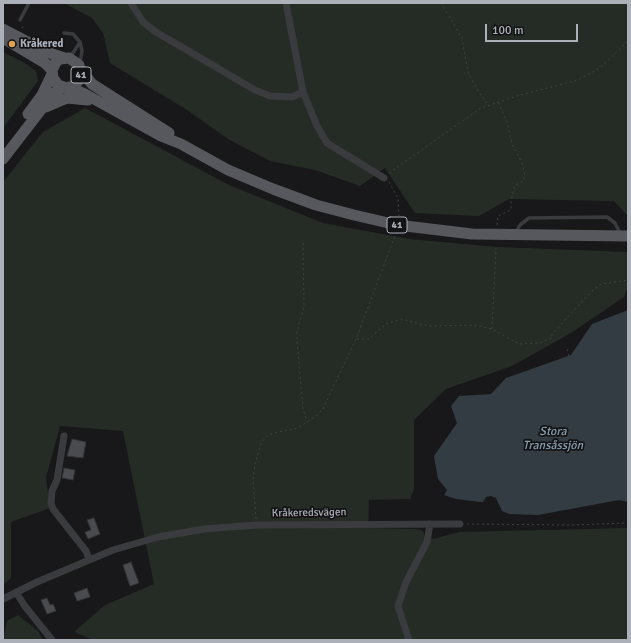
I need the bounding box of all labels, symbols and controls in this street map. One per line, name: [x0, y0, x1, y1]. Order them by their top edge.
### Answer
scale bar: [487, 16, 580, 42]
text: 100 m: [492, 23, 524, 38]
place label: Kråkered: [20, 37, 63, 51]
marker: Kråkered: [7, 39, 17, 49]
road number: 41: [71, 67, 91, 83]
road number: 41: [387, 217, 407, 233]
water label: Stora Transåssjön: [523, 425, 583, 453]
street label: Kråkeredsvägen: [272, 506, 346, 520]

